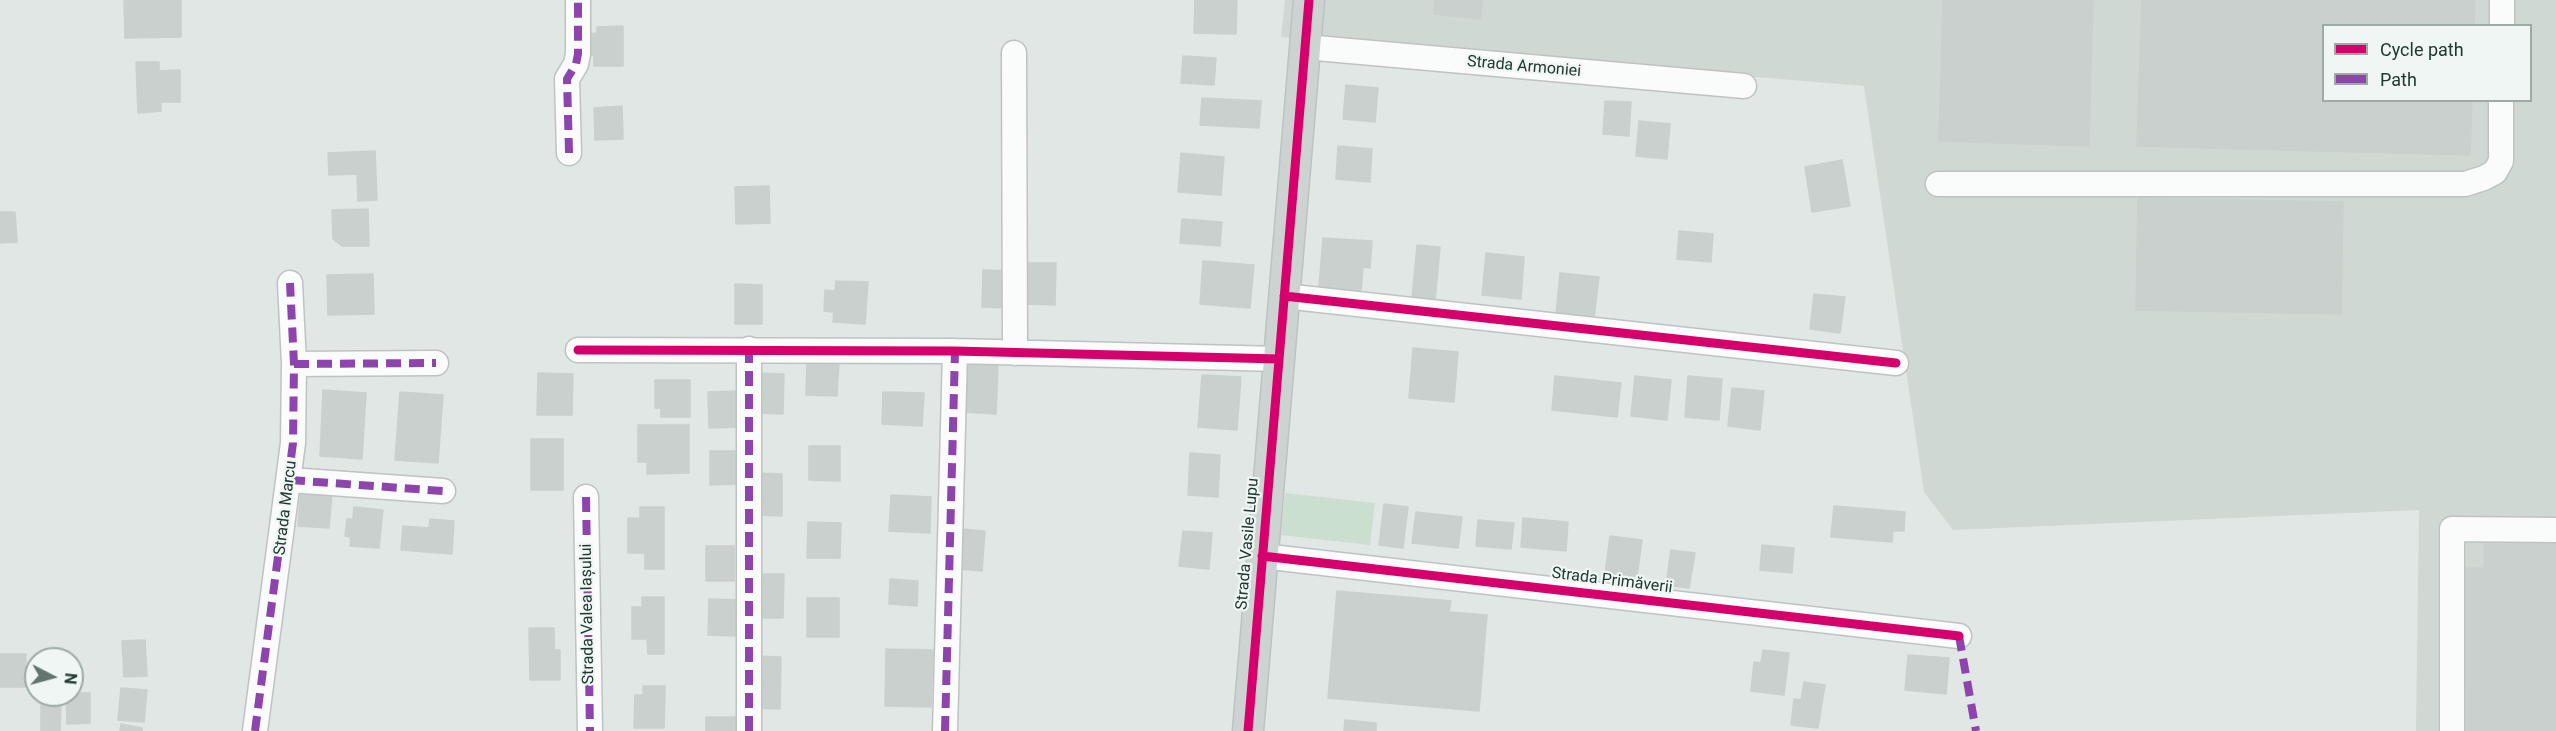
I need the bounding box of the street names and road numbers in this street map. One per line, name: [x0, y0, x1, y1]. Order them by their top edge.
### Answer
street label: Strada Armoniei: [1466, 52, 1582, 82]
street label: Strada Marcu: [271, 459, 301, 557]
street label: Strada Vasile Lupu: [1233, 477, 1263, 611]
street label: Strada Valea Iașului: [577, 544, 599, 684]
street label: Strada Primăverii: [1550, 564, 1674, 598]

